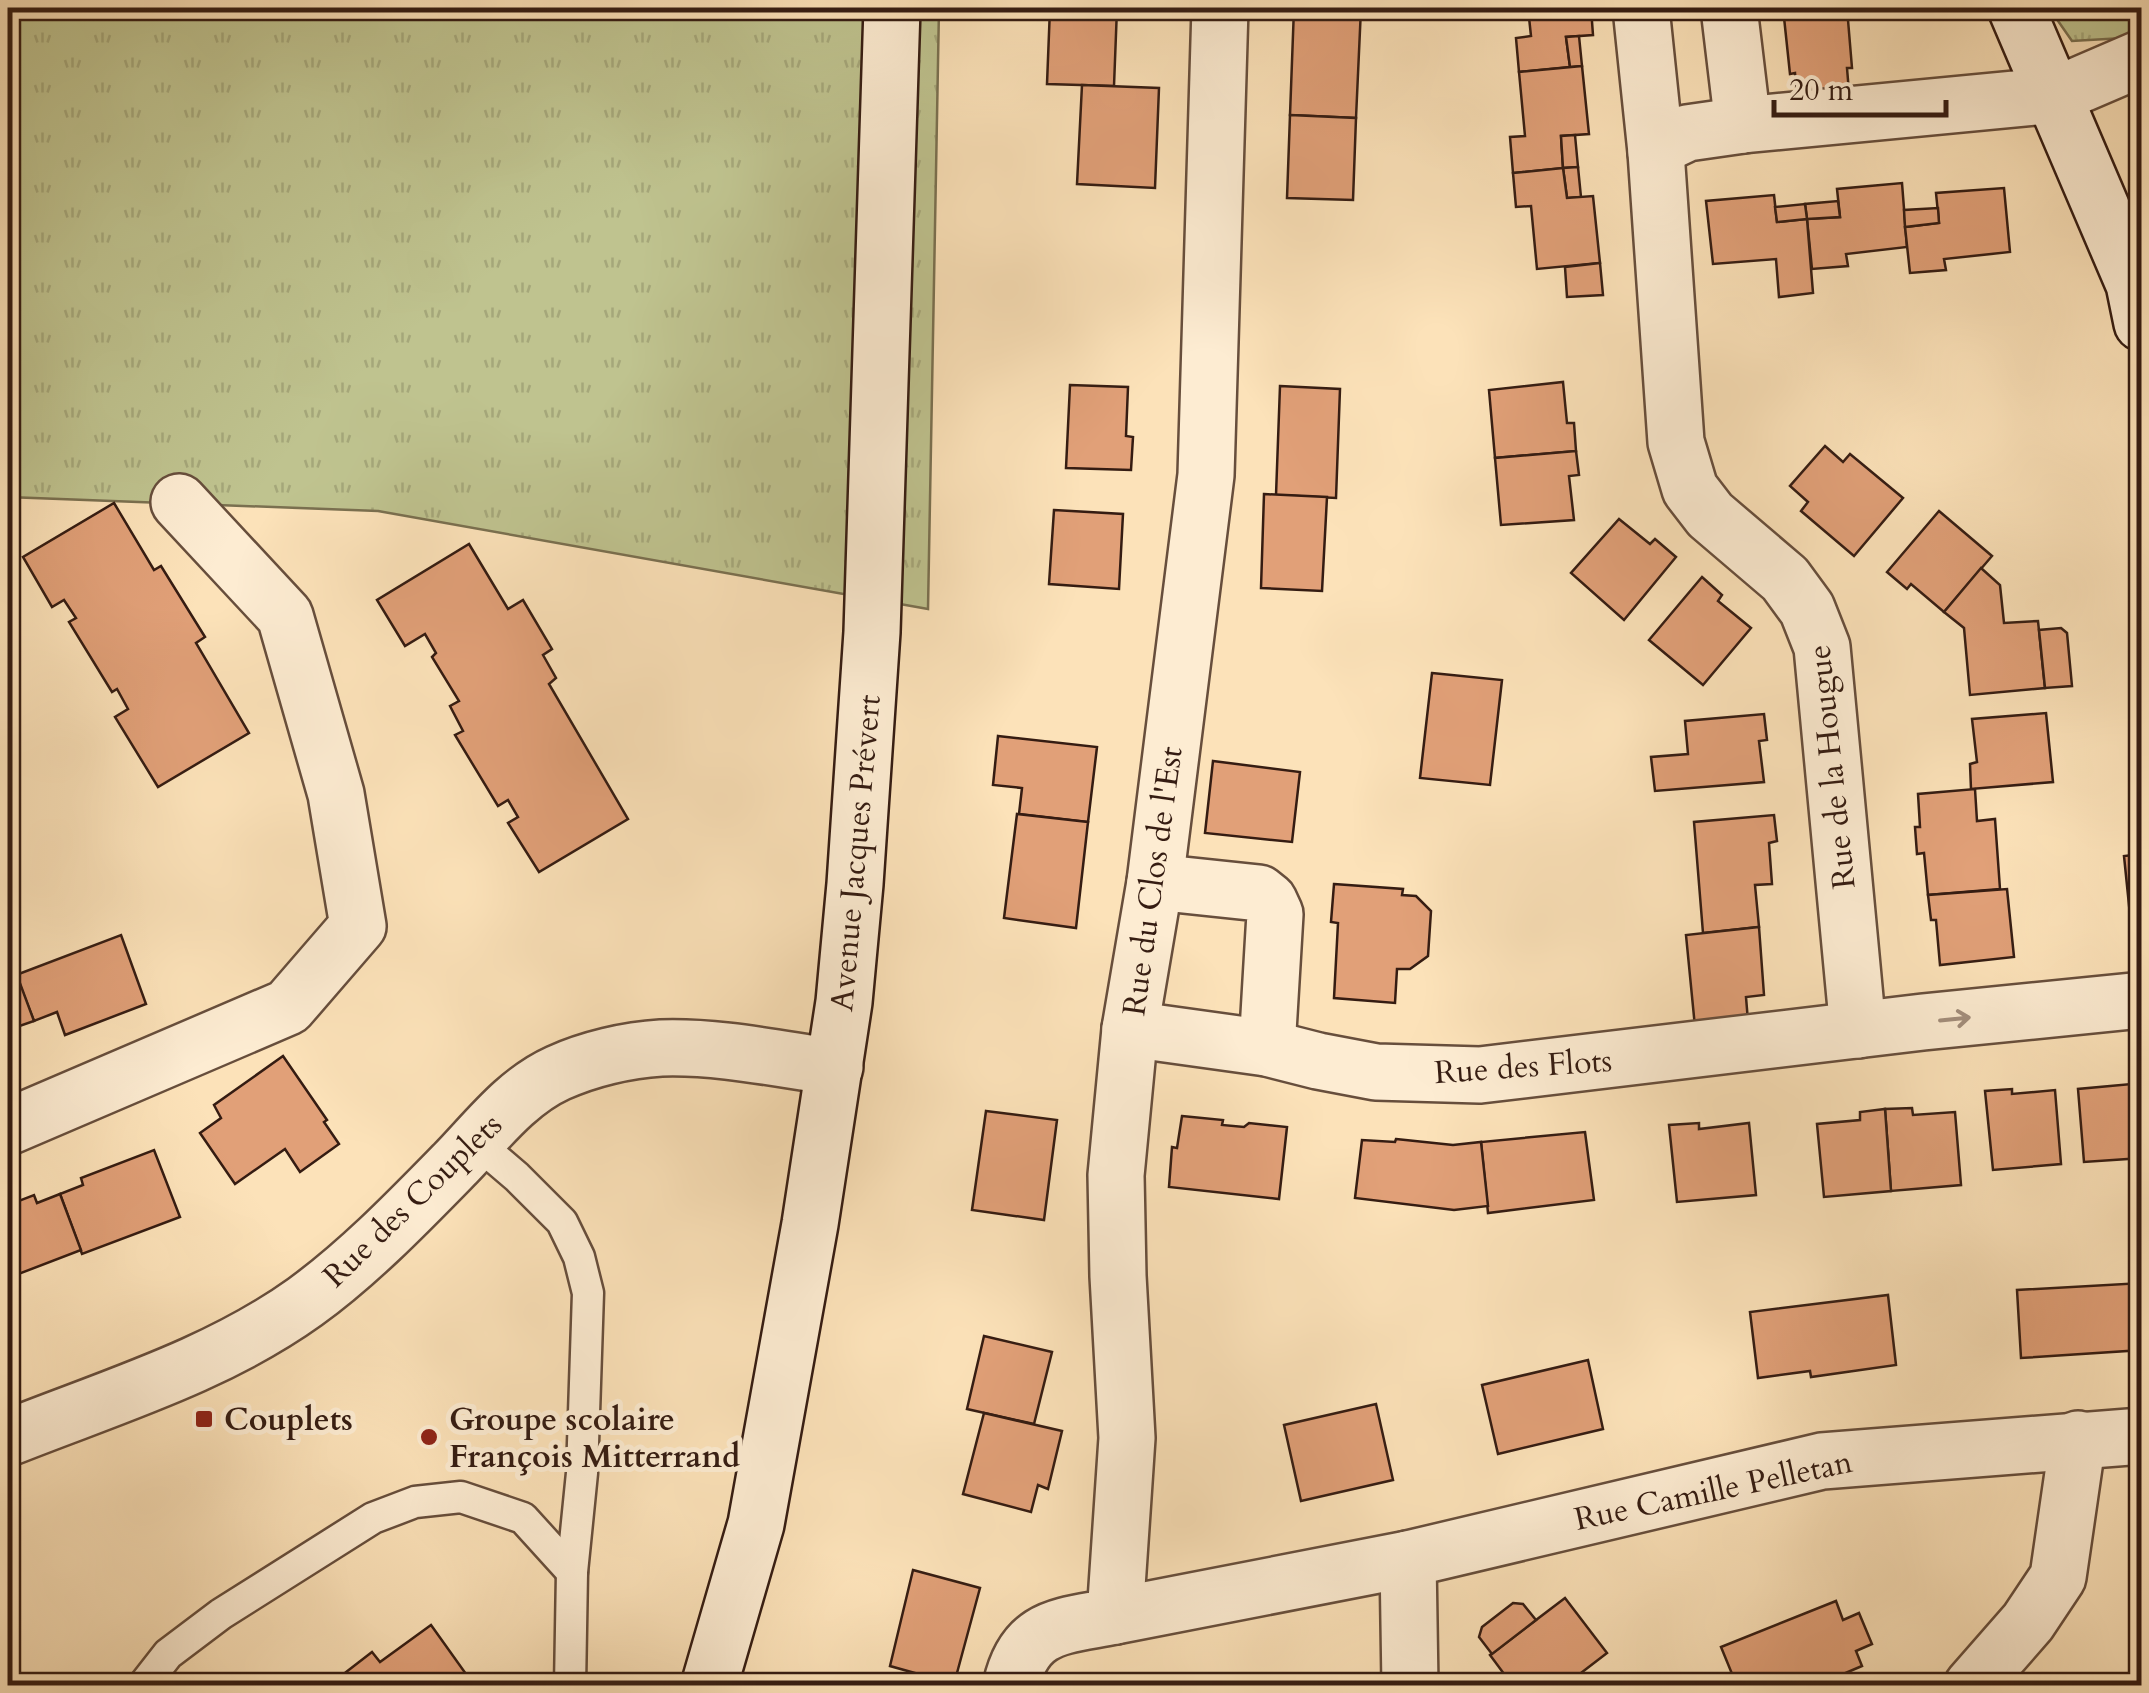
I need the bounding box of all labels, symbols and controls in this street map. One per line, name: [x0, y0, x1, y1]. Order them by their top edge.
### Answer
scale bar: [1774, 55, 1946, 117]
text: 20 m: [1789, 70, 1854, 111]
street label: Rue de la Hougue: [1797, 643, 1867, 891]
street label: Avenue Jacques Prévert: [820, 693, 892, 1013]
street label: Rue du Clos de l'Est: [1112, 744, 1194, 1019]
one-way arrow: [1939, 1009, 1971, 1028]
street label: Rue des Flots: [1433, 1039, 1613, 1095]
street label: Rue des Couplets: [313, 1104, 512, 1298]
place label: Couplets: [224, 1398, 353, 1442]
place label: Groupe scolaire François Mitterrand: [449, 1398, 740, 1479]
marker: Couplets: [193, 1408, 215, 1430]
marker: Groupe scolaire François Mitterrand: [418, 1426, 440, 1448]
street label: Rue Camille Pelletan: [1570, 1440, 1856, 1542]

